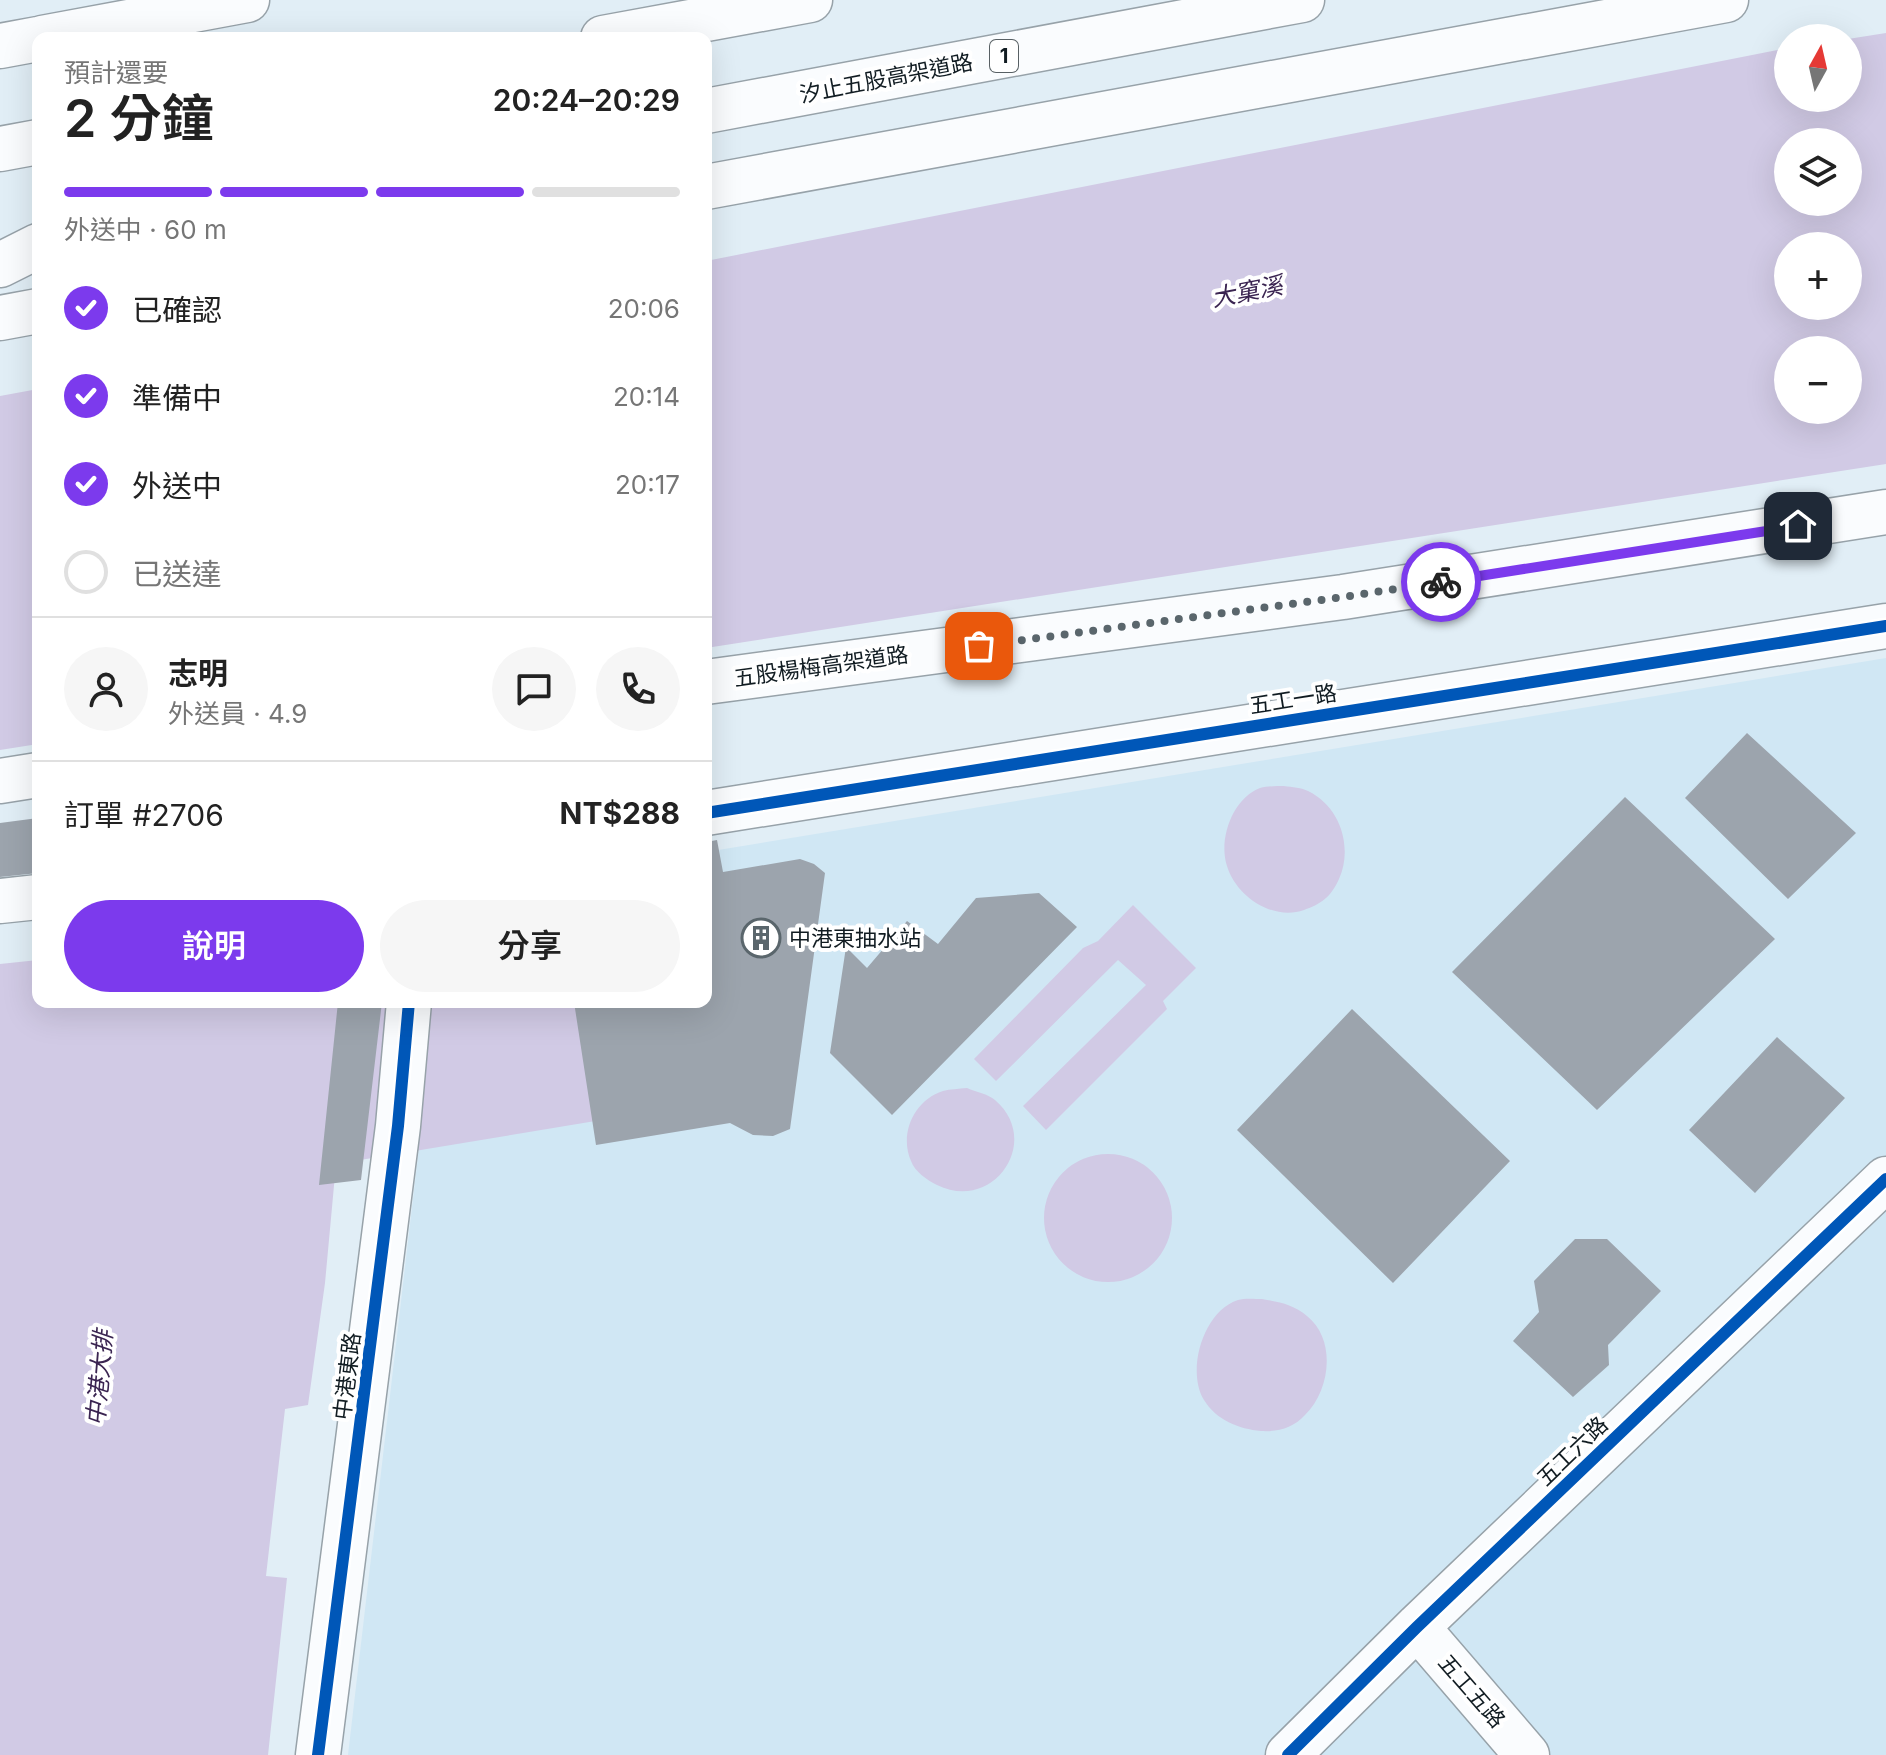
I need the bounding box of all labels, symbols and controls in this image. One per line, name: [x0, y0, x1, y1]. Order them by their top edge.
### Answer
north arrow: [1774, 24, 1862, 112]
map controls: [1774, 24, 1862, 424]
road number: 1: [990, 40, 1018, 72]
street label: 汐止五股高架道路: [797, 48, 975, 108]
text: 預計還要: [64, 57, 168, 88]
text: 20:24–20:29: [493, 82, 680, 118]
text: 2 分鐘: [64, 87, 214, 150]
button: layers: [1774, 128, 1862, 216]
text: 外送中 · 60 m: [64, 214, 227, 245]
button: +: [1774, 232, 1862, 320]
water label: 大窠溪: [1209, 270, 1288, 313]
icon: check: [64, 286, 108, 330]
text: 已確認: [132, 292, 222, 328]
text: 20:06: [608, 293, 680, 324]
button: −: [1774, 336, 1862, 424]
icon: check: [64, 374, 108, 418]
text: 準備中: [132, 380, 222, 416]
text: 20:14: [613, 381, 680, 412]
icon: check: [64, 462, 108, 506]
text: 外送中: [132, 468, 222, 504]
text: 20:17: [615, 469, 680, 500]
pin: [1764, 492, 1832, 560]
icon: home: [1776, 504, 1820, 548]
courier: [1401, 542, 1481, 622]
text: 已送達: [132, 556, 222, 592]
icon: bike: [1419, 560, 1463, 604]
pin: [945, 612, 1013, 680]
icon: bag: [957, 624, 1001, 668]
street label: 五股楊梅高架道路: [732, 641, 910, 691]
button: person: [64, 647, 148, 731]
button: chat: [492, 647, 576, 731]
button: phone: [596, 647, 680, 731]
text: 志明: [168, 655, 228, 691]
street label: 五工一路: [1248, 679, 1338, 719]
text: 外送員 · 4.9: [168, 698, 307, 729]
text: NT$288: [560, 795, 680, 831]
text: 訂單 #2706: [64, 797, 224, 833]
button: 說明: [64, 900, 364, 992]
button: 分享: [380, 900, 680, 992]
building icon: 中港東抽水站: [740, 917, 782, 959]
place label: 中港東抽水站: [789, 925, 921, 951]
water label: 中港大排: [81, 1326, 118, 1427]
street label: 中港東路: [329, 1331, 365, 1421]
street label: 五工六路: [1531, 1411, 1613, 1491]
street label: 五工五路: [1433, 1649, 1511, 1733]

